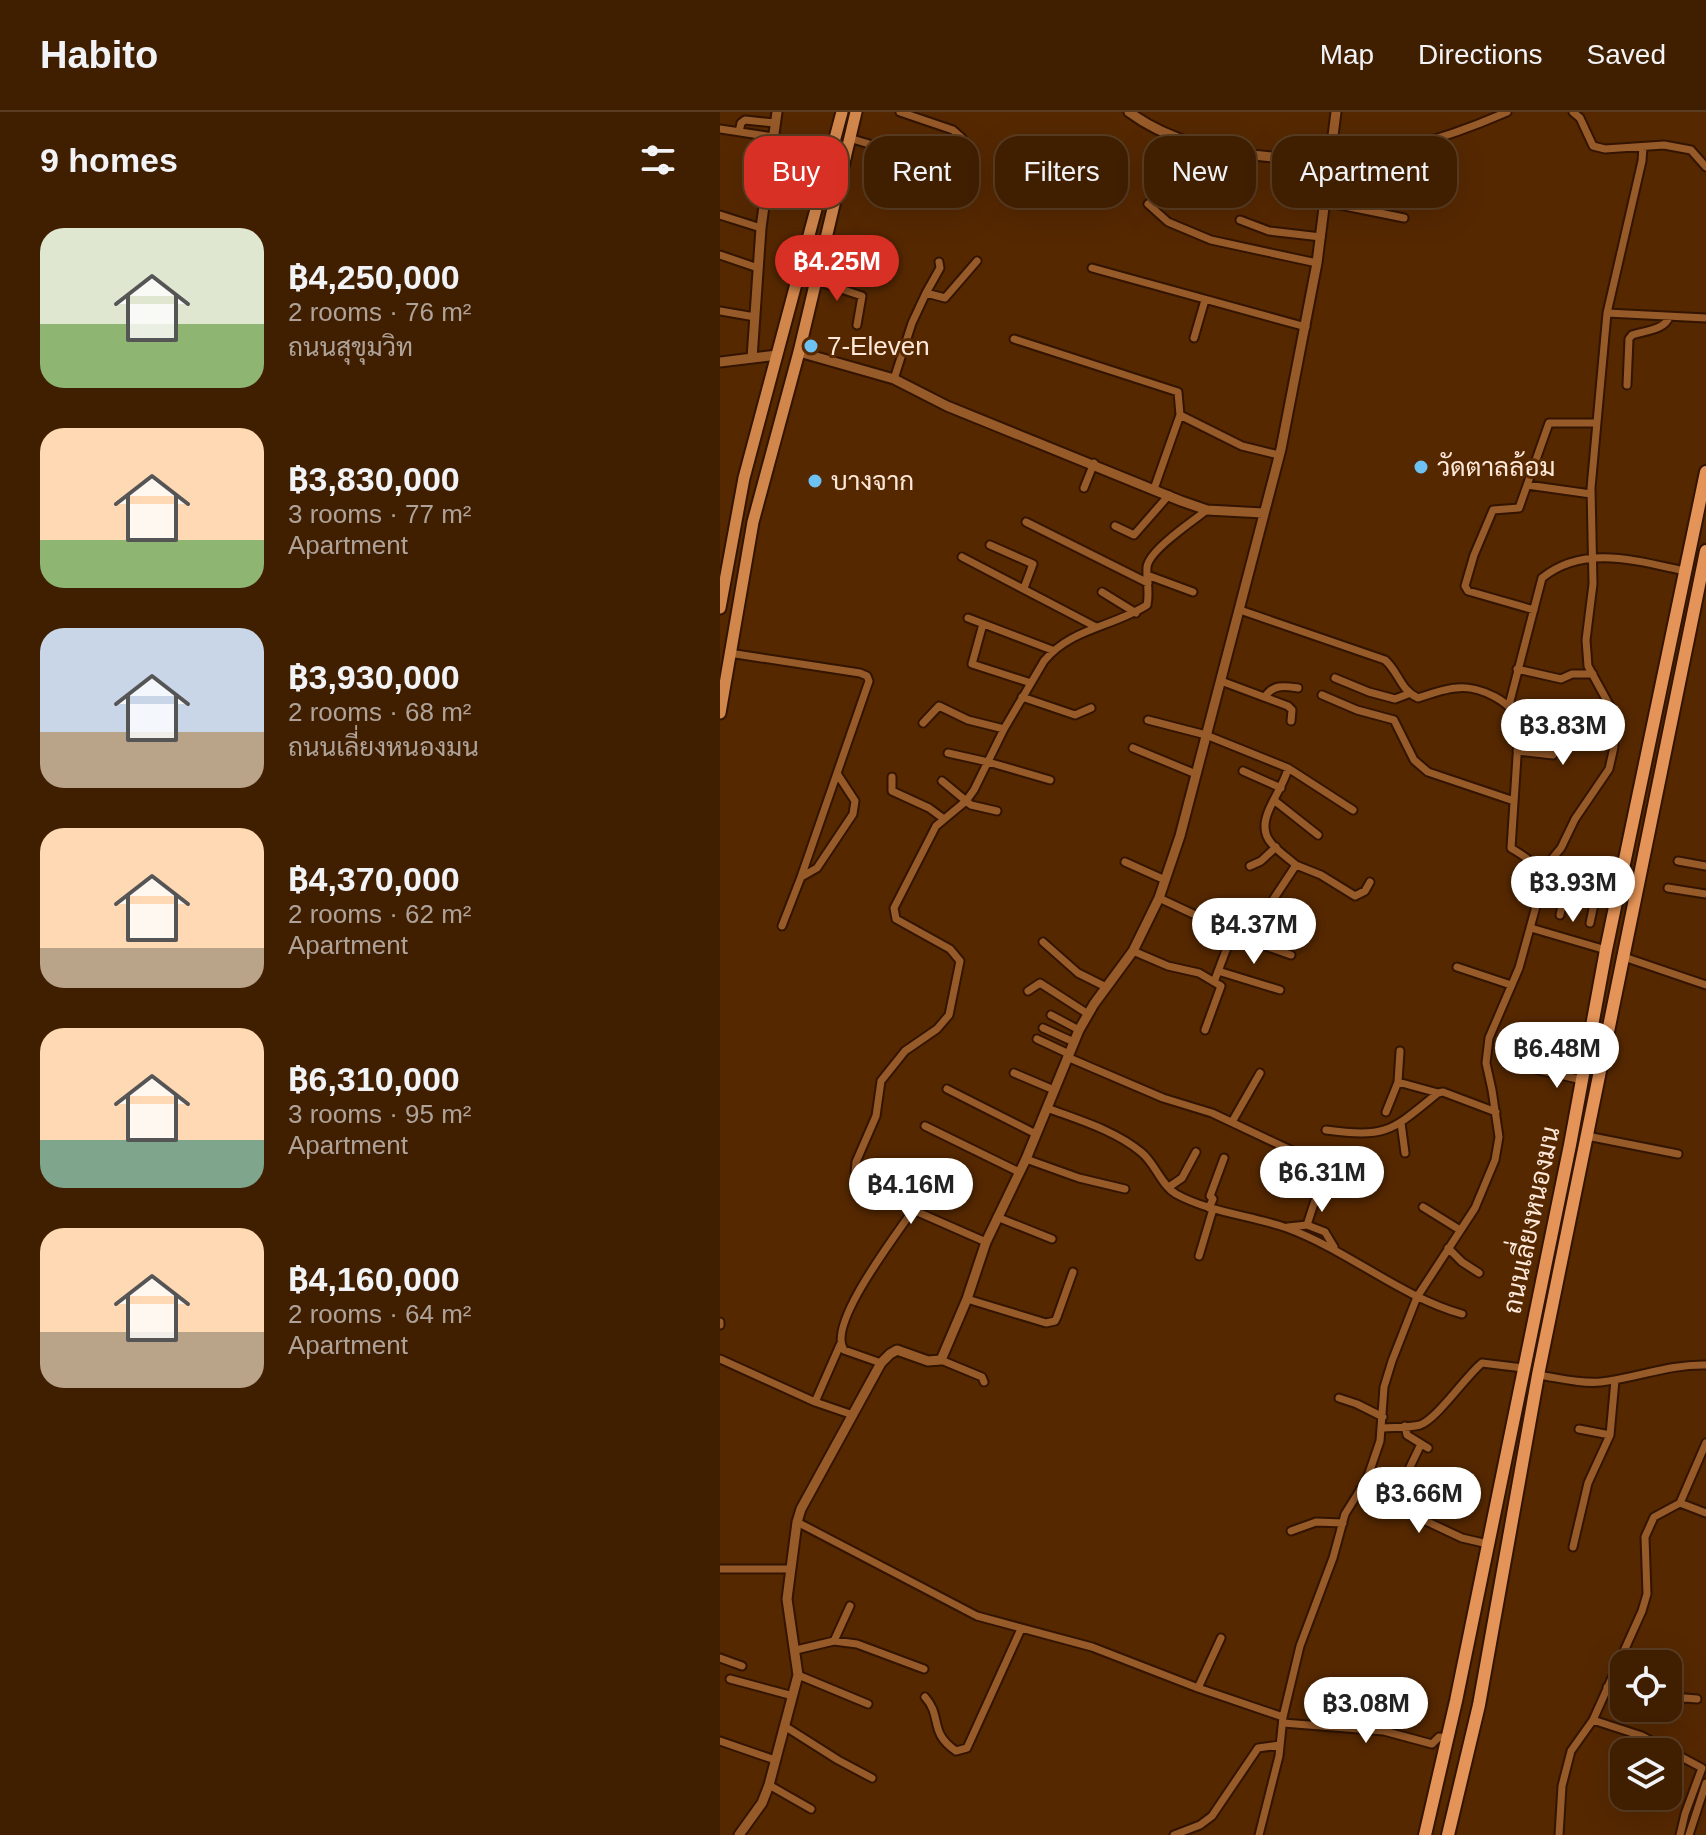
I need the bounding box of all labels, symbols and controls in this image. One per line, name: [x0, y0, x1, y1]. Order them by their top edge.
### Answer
text: Habito: [40, 34, 158, 76]
text: Map: [1320, 39, 1374, 70]
text: Directions: [1418, 39, 1543, 70]
text: Saved: [1587, 39, 1666, 70]
chip: Buy: [744, 136, 848, 208]
chip: Rent: [864, 136, 979, 208]
chip: Filters: [995, 136, 1128, 208]
chip: New: [1144, 136, 1256, 208]
chip: Apartment: [1272, 136, 1457, 208]
icon: filters: [636, 138, 680, 182]
text: 9 homes: [40, 141, 178, 179]
pin: ฿4.25M: [772, 235, 902, 303]
text: ฿4.25M: [793, 246, 881, 276]
text: ฿4,250,000: [288, 258, 460, 296]
icon: home: [104, 260, 200, 356]
text: 2 rooms · 76 m²: [288, 297, 472, 327]
place label: 7-Eleven: [827, 331, 930, 361]
text: ถนนสุขุมวิท: [288, 332, 413, 362]
marker: 7-Eleven: [802, 337, 820, 355]
place label: วัดตาลล้อม: [1437, 451, 1555, 482]
marker: วัดตาลล้อม: [1412, 458, 1430, 476]
icon: home: [104, 460, 200, 556]
text: ฿3,830,000: [288, 460, 460, 498]
place label: บางจาก: [831, 466, 914, 496]
marker: บางจาก: [806, 472, 824, 490]
text: 3 rooms · 77 m²: [288, 499, 472, 529]
text: Apartment: [288, 530, 408, 560]
text: ฿3,930,000: [288, 658, 460, 696]
icon: home: [104, 660, 200, 756]
text: 2 rooms · 68 m²: [288, 697, 472, 727]
pin: ฿3.83M: [1498, 699, 1628, 767]
text: ฿3.83M: [1519, 710, 1607, 740]
text: ถนนเลี่ยงหนองมน: [288, 732, 479, 762]
pin: ฿3.93M: [1508, 856, 1638, 924]
icon: home: [104, 860, 200, 956]
text: ฿4,370,000: [288, 860, 460, 898]
text: ฿3.93M: [1529, 867, 1617, 897]
pin: ฿4.37M: [1189, 898, 1319, 966]
text: 2 rooms · 62 m²: [288, 899, 472, 929]
text: ฿4.37M: [1210, 909, 1298, 939]
text: Apartment: [288, 930, 408, 960]
pin: ฿6.48M: [1492, 1022, 1622, 1090]
text: ฿6.48M: [1513, 1033, 1601, 1063]
icon: home: [104, 1060, 200, 1156]
text: ฿6,310,000: [288, 1060, 460, 1098]
text: 3 rooms · 95 m²: [288, 1099, 472, 1129]
street label: ถนนเลี่ยงหนองมน: [1490, 1122, 1566, 1316]
text: Apartment: [288, 1130, 408, 1160]
pin: ฿6.31M: [1257, 1146, 1387, 1214]
text: ฿6.31M: [1278, 1157, 1366, 1187]
pin: ฿4.16M: [846, 1158, 976, 1226]
text: ฿4.16M: [867, 1169, 955, 1199]
icon: home: [104, 1260, 200, 1356]
text: ฿4,160,000: [288, 1260, 460, 1298]
text: 2 rooms · 64 m²: [288, 1299, 472, 1329]
text: Apartment: [288, 1330, 408, 1360]
pin: ฿3.66M: [1354, 1467, 1484, 1535]
text: ฿3.66M: [1375, 1478, 1463, 1508]
map controls: [1610, 1650, 1682, 1810]
button: locate: [1610, 1650, 1682, 1722]
pin: ฿3.08M: [1301, 1677, 1431, 1745]
text: ฿3.08M: [1322, 1688, 1410, 1718]
button: layers: [1610, 1738, 1682, 1810]

